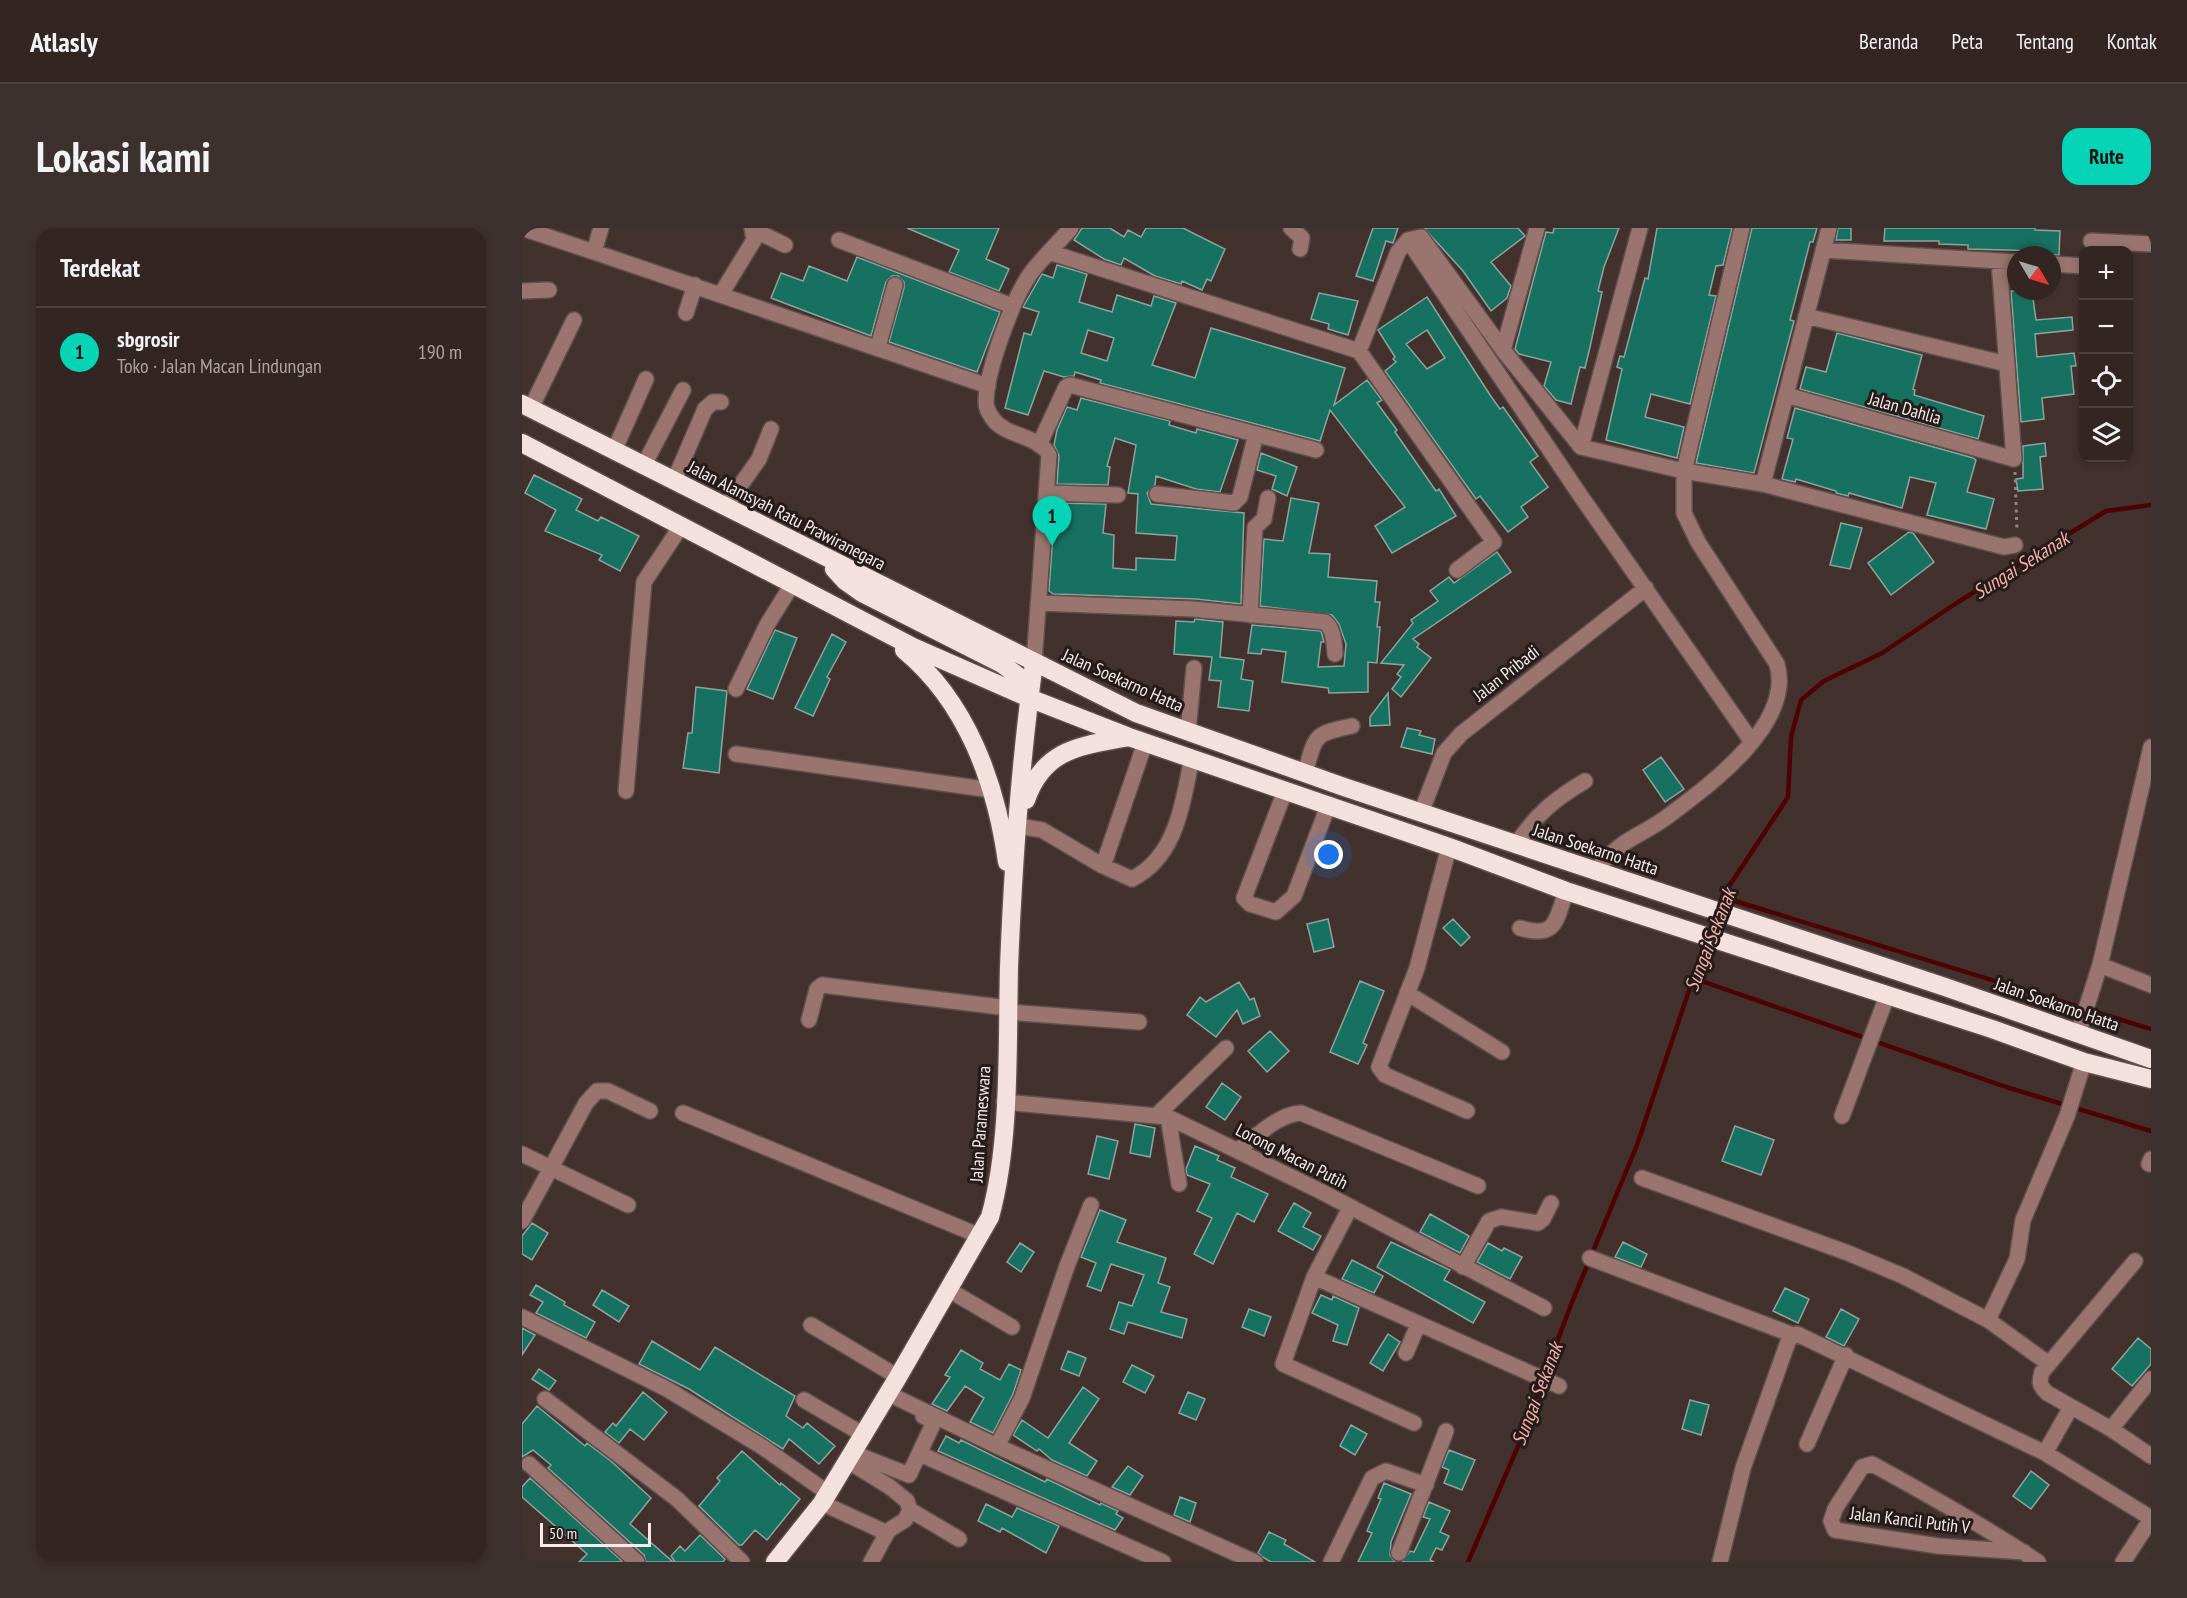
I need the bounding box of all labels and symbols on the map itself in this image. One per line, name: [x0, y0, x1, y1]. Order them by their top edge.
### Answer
north arrow: [2007, 246, 2061, 300]
street label: Jalan Dahlia: [1865, 386, 1944, 429]
street label: Jalan Alamsyah Ratu Prawiranegara: [683, 455, 890, 575]
pin: 1: [1032, 496, 1072, 546]
water label: Sungai Sekanak: [1968, 524, 2076, 605]
street label: Jalan Pribadi: [1467, 640, 1544, 707]
street label: Jalan Soekarno Hatta: [1058, 643, 1187, 717]
street label: Jalan Soekarno Hatta: [1530, 818, 1661, 880]
your location: [1314, 840, 1343, 869]
water label: Sungai Sekanak: [1678, 883, 1742, 995]
street label: Jalan Soekarno Hatta: [1991, 972, 2122, 1036]
street label: Jalan Parameswara: [964, 1065, 996, 1184]
street label: Lorong Macan Putih: [1232, 1118, 1352, 1194]
water label: Sungai Sekanak: [1505, 1337, 1569, 1449]
street label: Jalan Kancil Putih V: [1848, 1501, 1972, 1539]
scale bar: [540, 1520, 651, 1548]

